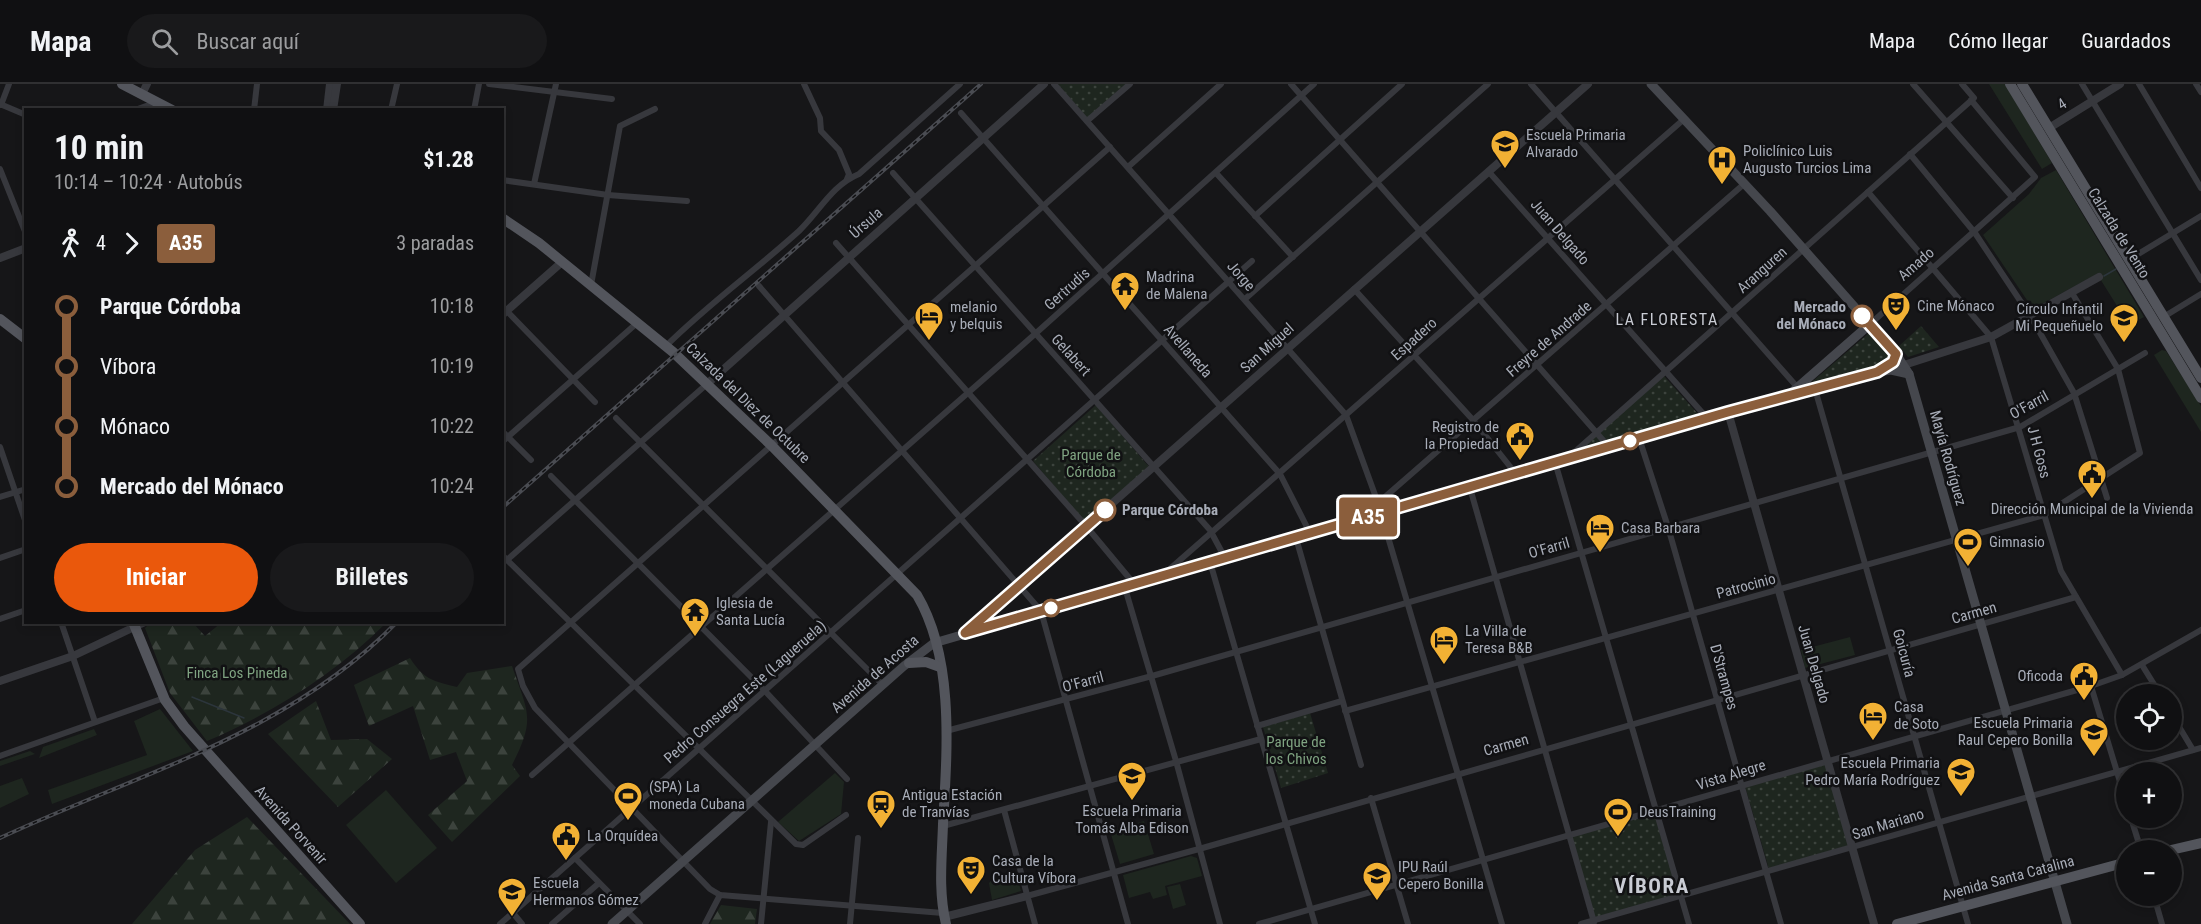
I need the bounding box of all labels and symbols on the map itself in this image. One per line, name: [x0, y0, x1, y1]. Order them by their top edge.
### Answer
street label: 4: [2054, 94, 2070, 114]
place label: Escuela Primaria Alvarado: [1526, 126, 1626, 161]
school or university icon: Escuela Primaria Alvarado: [1489, 128, 1521, 170]
place label: Policlínico Luis Augusto Turcios Lima: [1743, 142, 1871, 177]
hospital icon: Policlínico Luis Augusto Turcios Lima: [1706, 144, 1738, 186]
street label: Calzada de Vento: [2084, 185, 2154, 281]
street label: Juan Delgado: [1527, 196, 1593, 268]
street label: Úrsula: [846, 204, 886, 242]
street label: Aranguren: [1733, 243, 1791, 297]
street label: Amado: [1894, 243, 1938, 285]
street label: Jorge: [1223, 257, 1259, 295]
street label: Gertrudis: [1041, 264, 1094, 314]
place label: Madrina de Malena: [1146, 268, 1207, 303]
temple icon: Madrina de Malena: [1109, 270, 1141, 312]
theatre icon: Cine Mónaco: [1880, 290, 1912, 332]
street label: Freyre de Andrade: [1503, 297, 1595, 381]
place label: Cine Mónaco: [1917, 297, 1994, 315]
place label: melanio y belquis: [950, 298, 1003, 333]
place label: Mercado del Mónaco: [1777, 298, 1846, 333]
hotel icon: melanio y belquis: [913, 300, 945, 342]
place label: Círculo Infantil Mi Pequeñuelo: [2015, 300, 2103, 335]
school or university icon: Círculo Infantil Mi Pequeñuelo: [2108, 302, 2140, 344]
marker: Mercado del Mónaco: [1851, 305, 1873, 327]
district label: LA FLORESTA: [1615, 310, 1719, 329]
street label: Espadero: [1387, 314, 1441, 364]
street label: San Miguel: [1237, 319, 1297, 377]
street label: Avellaneda: [1160, 321, 1216, 381]
street label: Gelabert: [1047, 330, 1095, 380]
street label: Calzada del Diez de Octubre: [682, 339, 814, 467]
street label: O'Farril: [2006, 387, 2052, 423]
street label: Mayía Rodríguez: [1926, 408, 1970, 508]
place label: Registro de la Propiedad: [1425, 418, 1499, 453]
public building icon: Registro de la Propiedad: [1504, 420, 1536, 462]
street label: J H Goss: [2023, 424, 2055, 480]
unlabelled marker: [1621, 432, 1639, 450]
park label: Parque de Córdoba: [1061, 446, 1121, 481]
public building icon: Dirección Municipal de la Vivienda: [2076, 458, 2108, 500]
line badge: A35: [1334, 498, 1402, 536]
marker: Parque Córdoba: [1094, 499, 1116, 521]
place label: Dirección Municipal de la Vivienda: [1991, 500, 2193, 518]
place label: Parque Córdoba: [1122, 501, 1218, 519]
hotel icon: Casa Barbara: [1584, 512, 1616, 554]
place label: Casa Barbara: [1621, 519, 1700, 537]
sports icon: Gimnasio: [1952, 526, 1984, 568]
place label: Gimnasio: [1989, 533, 2045, 551]
street label: O'Farril: [1526, 534, 1572, 562]
street label: Patrocinio: [1714, 569, 1778, 603]
place label: Iglesia de Santa Lucía: [716, 594, 785, 629]
temple icon: Iglesia de Santa Lucía: [679, 596, 711, 638]
street label: Carmen: [1949, 598, 1999, 628]
unlabelled marker: [1042, 599, 1060, 617]
street label: Pedro Consuegra Este (Lagueruela): [660, 617, 830, 767]
place label: La Villa de Teresa B&B: [1465, 622, 1533, 657]
street label: Juan Delgado: [1794, 623, 1834, 705]
hotel icon: La Villa de Teresa B&B: [1428, 624, 1460, 666]
street label: Goicuría: [1889, 627, 1919, 679]
street label: Avenida de Acosta: [828, 631, 922, 717]
street label: D'Strampes: [1706, 642, 1742, 712]
public building icon: Oficoda: [2068, 660, 2100, 702]
park label: Finca Los Pineda: [186, 664, 288, 682]
place label: Oficoda: [2018, 667, 2063, 685]
street label: O'Farril: [1060, 668, 1106, 696]
place label: Casa de Soto: [1894, 698, 1939, 733]
hotel icon: Casa de Soto: [1857, 700, 1889, 742]
place label: Escuela Primaria Raul Cepero Bonilla: [1958, 714, 2073, 749]
school or university icon: Escuela Primaria Raul Cepero Bonilla: [2078, 716, 2110, 758]
street label: Carmen: [1481, 730, 1531, 760]
park label: Parque de los Chivos: [1265, 733, 1327, 768]
place label: Escuela Primaria Pedro María Rodríguez: [1805, 754, 1940, 789]
street label: Vista Alegre: [1694, 756, 1768, 794]
school or university icon: Escuela Primaria Pedro María Rodríguez: [1945, 756, 1977, 798]
school or university icon: Escuela Primaria Tomás Alba Edison: [1116, 760, 1148, 802]
place label: (SPA) La moneda Cubana: [649, 778, 745, 813]
sports icon: (SPA) La moneda Cubana: [612, 780, 644, 822]
street label: Avenida Porvenir: [251, 782, 331, 868]
place label: Antigua Estación de Tranvías: [902, 786, 1002, 821]
station icon: Antigua Estación de Tranvías: [865, 788, 897, 830]
sports icon: DeusTraining: [1602, 796, 1634, 838]
place label: Escuela Primaria Tomás Alba Edison: [1075, 802, 1189, 837]
place label: DeusTraining: [1639, 803, 1716, 821]
street label: San Mariano: [1850, 805, 1926, 843]
public building icon: La Orquídea: [550, 820, 582, 862]
place label: La Orquídea: [587, 827, 658, 845]
place label: Casa de la Cultura Víbora: [992, 852, 1076, 887]
street label: Avenida Santa Catalina: [1940, 852, 2076, 904]
theatre icon: Casa de la Cultura Víbora: [955, 854, 987, 896]
place label: IPU Raúl Cepero Bonilla: [1398, 858, 1484, 893]
school or university icon: IPU Raúl Cepero Bonilla: [1361, 860, 1393, 902]
place label: Escuela Hermanos Gómez: [533, 874, 639, 909]
district label: VÍBORA: [1614, 874, 1690, 898]
school or university icon: Escuela Hermanos Gómez: [496, 876, 528, 918]

